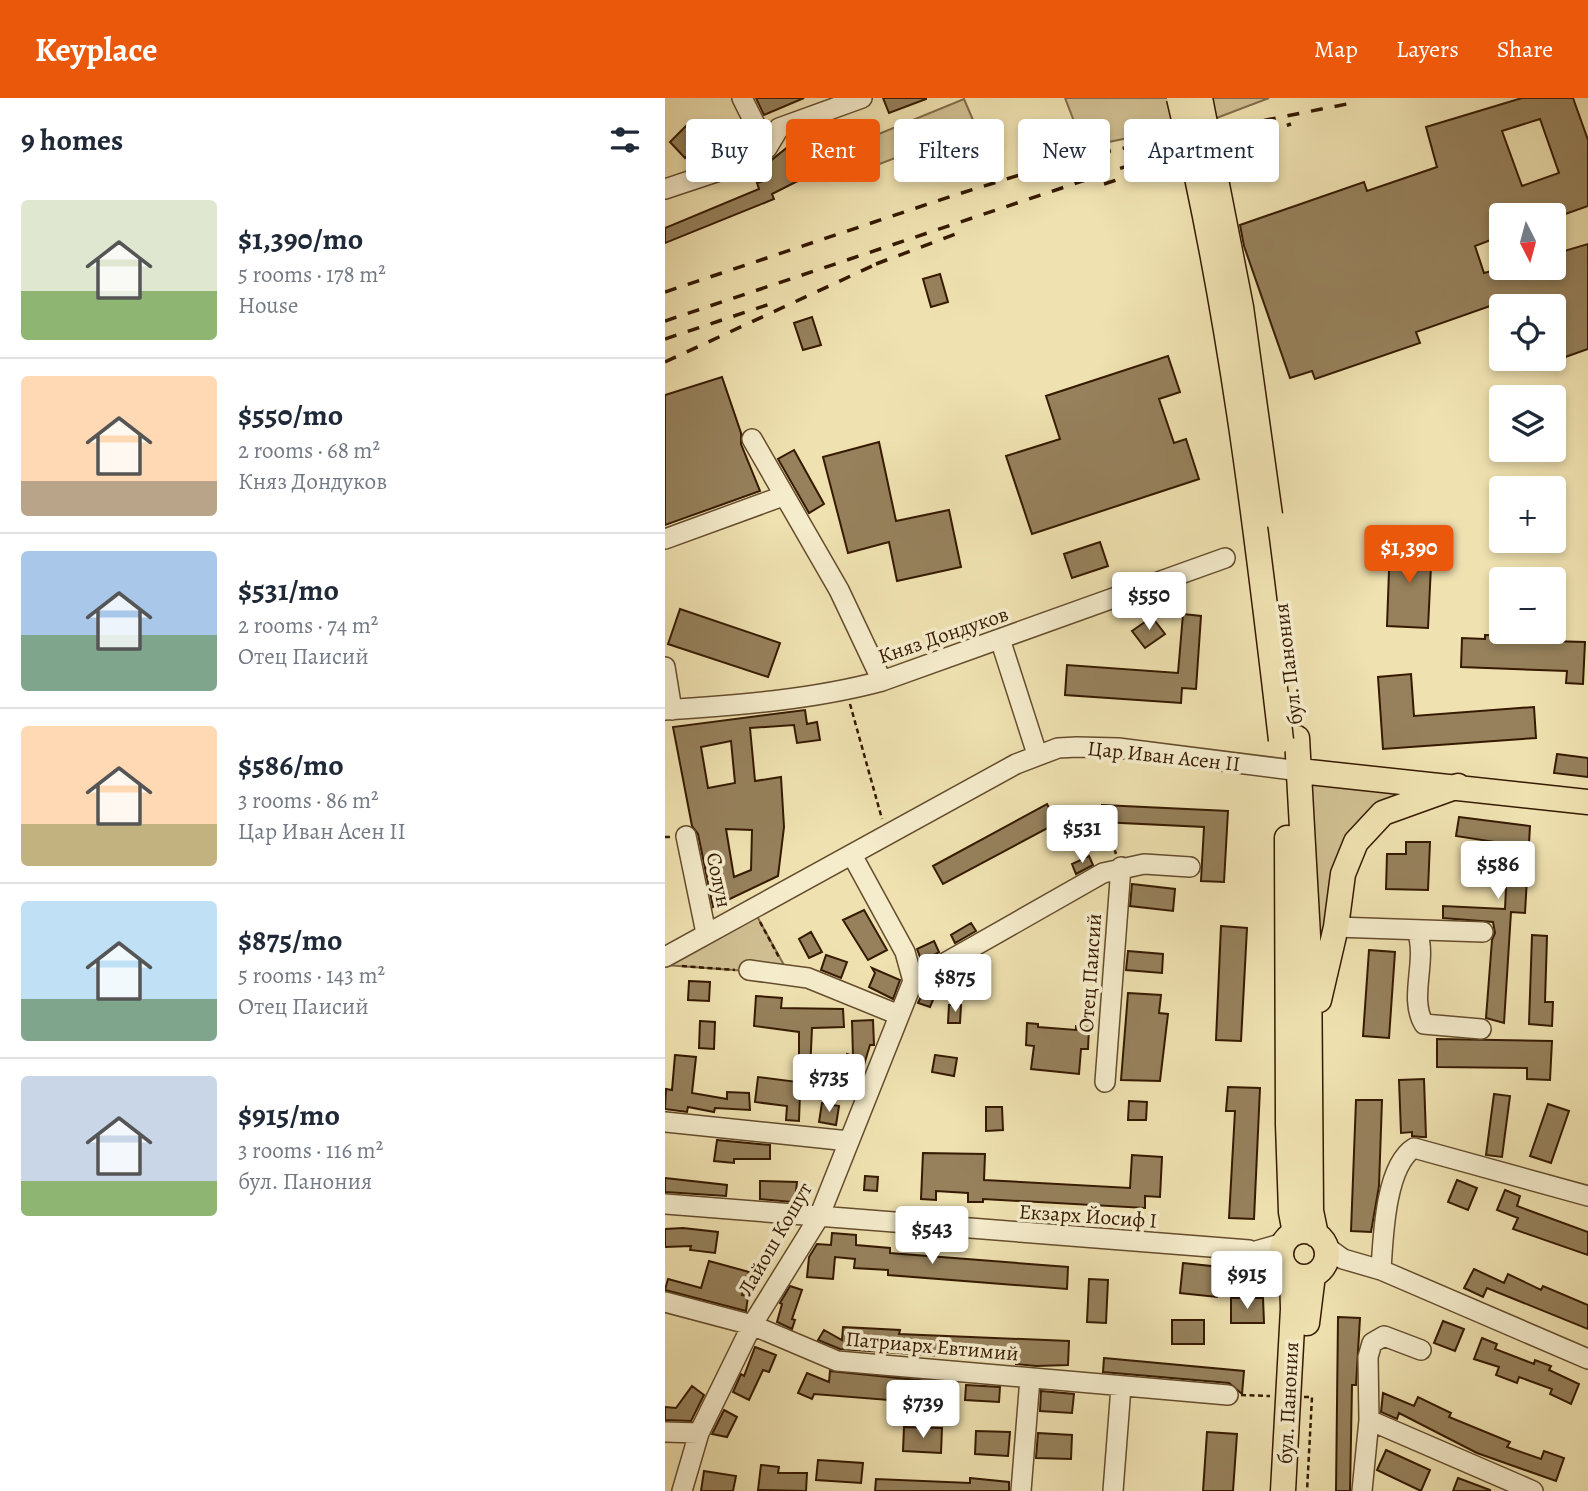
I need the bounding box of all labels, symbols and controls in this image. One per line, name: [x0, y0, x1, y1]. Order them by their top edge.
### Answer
text: Keyplace: [35, 27, 157, 72]
text: Map: [1314, 33, 1358, 65]
text: Layers: [1396, 33, 1459, 65]
text: Share: [1497, 33, 1553, 65]
chip: Buy: [686, 119, 772, 182]
chip: Rent: [786, 119, 880, 182]
chip: Filters: [894, 119, 1004, 182]
chip: New: [1018, 119, 1110, 182]
chip: Apartment: [1124, 119, 1279, 182]
text: 9 homes: [21, 120, 123, 160]
icon: filters: [606, 121, 644, 159]
north arrow: [1489, 203, 1566, 280]
map controls: [1489, 203, 1566, 644]
text: $1,390/mo: [238, 219, 363, 259]
icon: home: [77, 228, 161, 312]
text: 5 rooms · 178 m²: [238, 259, 386, 290]
text: House: [238, 290, 298, 321]
button: locate: [1489, 294, 1566, 371]
button: layers: [1489, 385, 1566, 462]
text: $550/mo: [238, 395, 343, 435]
icon: home: [77, 404, 161, 488]
text: 2 rooms · 68 m²: [238, 435, 380, 466]
text: Княз Дондуков: [238, 466, 387, 497]
button: +: [1489, 476, 1566, 553]
pin: $1,390: [1352, 526, 1466, 585]
text: $1,390: [1380, 532, 1438, 563]
button: −: [1489, 567, 1566, 644]
text: $531/mo: [238, 570, 339, 610]
pin: $550: [1108, 573, 1190, 632]
icon: home: [77, 579, 161, 663]
text: $550: [1128, 579, 1170, 610]
street label: Княз Дондуков: [874, 600, 1012, 670]
street label: бул. Панония: [1267, 602, 1309, 726]
text: 2 rooms · 74 m²: [238, 610, 378, 641]
text: Отец Паисий: [238, 641, 369, 672]
street label: Цар Иван Асен II: [1086, 734, 1242, 778]
text: $586/mo: [238, 745, 344, 785]
icon: home: [77, 754, 161, 838]
text: 3 rooms · 86 m²: [238, 785, 379, 816]
pin: $531: [1041, 806, 1123, 865]
text: $531: [1063, 812, 1101, 843]
text: Цар Иван Асен II: [238, 816, 406, 847]
pin: $586: [1457, 842, 1539, 901]
text: $586: [1477, 848, 1519, 879]
street label: Солун: [700, 850, 738, 910]
street label: Отец Паисий: [1072, 912, 1108, 1034]
text: $875/mo: [238, 920, 343, 960]
icon: home: [77, 929, 161, 1013]
pin: $875: [914, 954, 996, 1014]
text: 5 rooms · 143 m²: [238, 960, 385, 991]
text: $875: [934, 961, 976, 992]
text: Отец Паисий: [238, 991, 369, 1022]
pin: $735: [788, 1054, 870, 1114]
text: $735: [809, 1061, 849, 1092]
text: $915/mo: [238, 1095, 340, 1135]
icon: home: [77, 1104, 161, 1188]
text: 3 rooms · 116 m²: [238, 1135, 383, 1166]
text: бул. Панония: [238, 1166, 372, 1197]
street label: Лайош Кошут: [731, 1177, 819, 1301]
street label: Екзарх Йосиф I: [1018, 1197, 1158, 1235]
pin: $543: [891, 1206, 973, 1266]
text: $543: [911, 1213, 953, 1244]
pin: $915: [1206, 1252, 1288, 1311]
text: $915: [1227, 1258, 1267, 1289]
street label: Патриарх Евтимий: [844, 1324, 1020, 1368]
street label: бул. Панония: [1271, 1341, 1305, 1465]
pin: $739: [882, 1380, 964, 1440]
text: $739: [902, 1387, 944, 1418]

